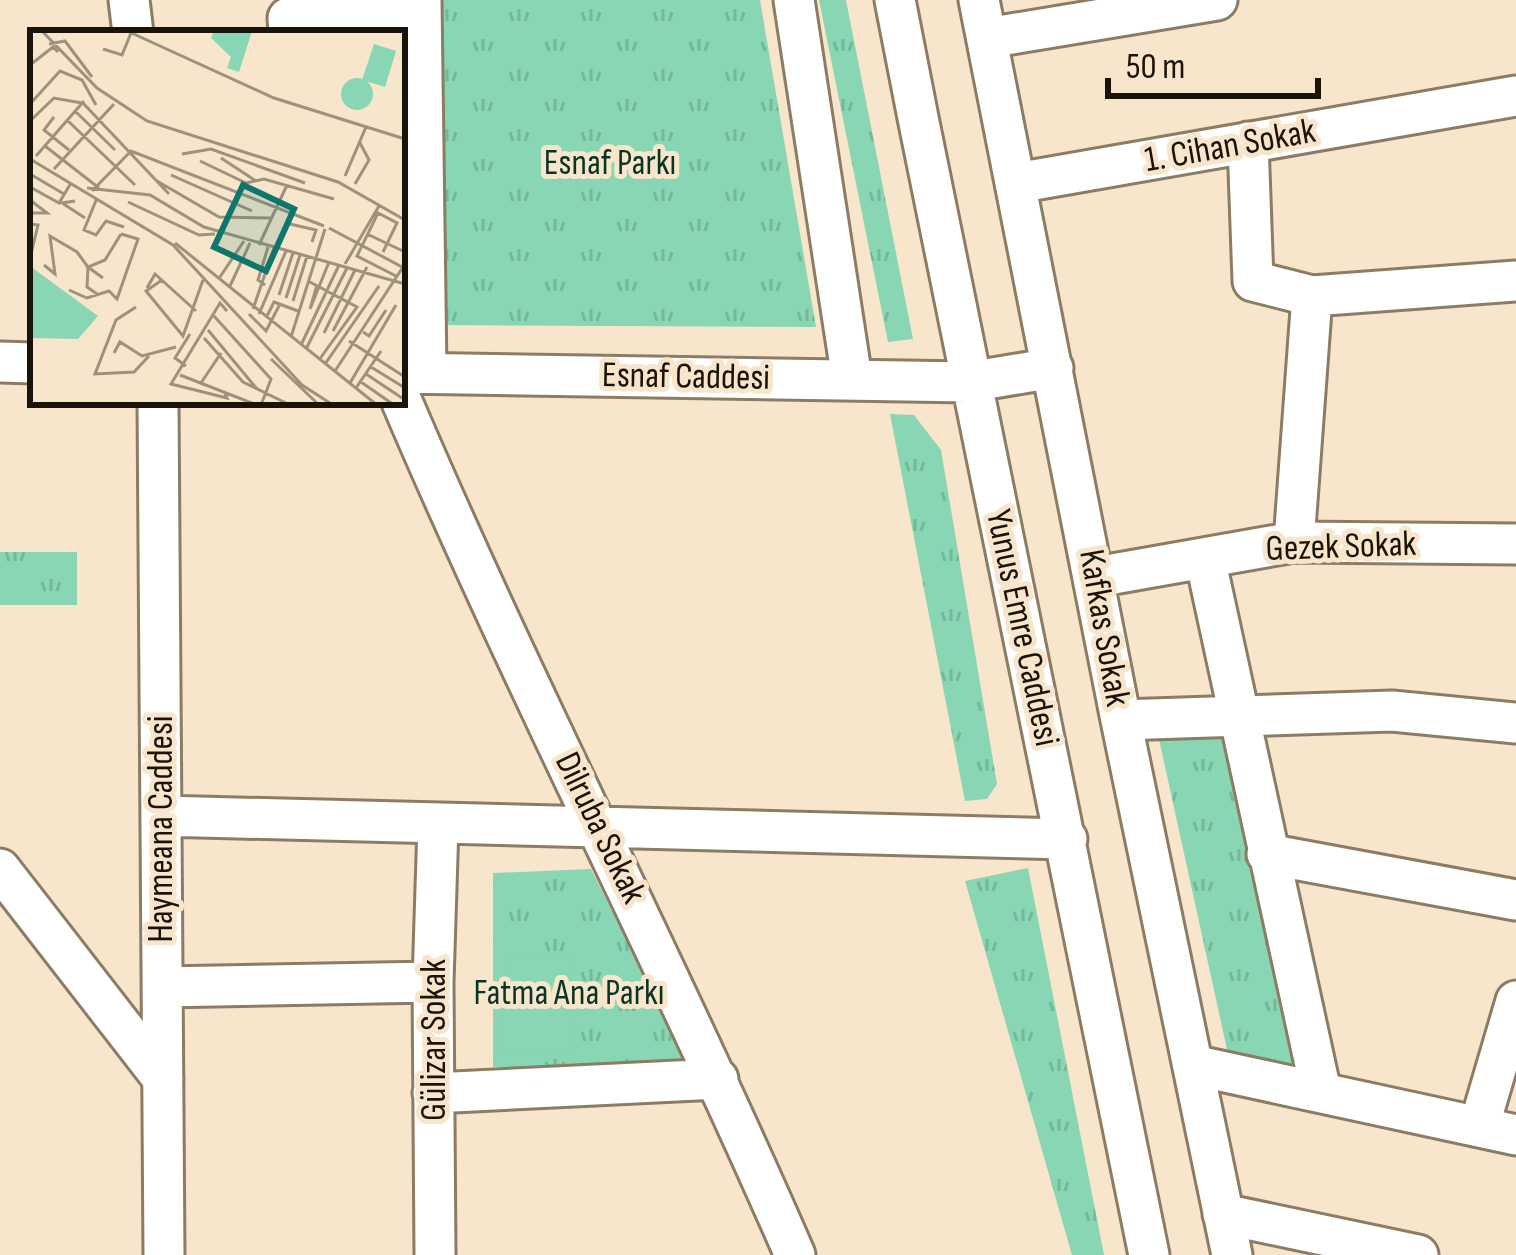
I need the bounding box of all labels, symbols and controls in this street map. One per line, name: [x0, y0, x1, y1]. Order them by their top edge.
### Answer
scale bar: [1108, 24, 1318, 98]
inset map: [30, 30, 405, 405]
text: 50 m: [1126, 46, 1185, 89]
street label: 1. Cihan Sokak: [1141, 110, 1319, 182]
park label: Esnaf Parkı: [544, 142, 676, 185]
street label: Esnaf Caddesi: [602, 354, 770, 400]
street label: Yunus Emre Caddesi: [976, 506, 1068, 750]
street label: Gezek Sokak: [1265, 523, 1417, 571]
street label: Kafkas Sokak: [1069, 546, 1139, 710]
street label: Haymeana Caddesi: [140, 715, 183, 943]
street label: Dilruba Sokak: [545, 745, 655, 911]
street label: Gülizar Sokak: [413, 959, 456, 1121]
park label: Fatma Ana Parkı: [474, 972, 664, 1015]

